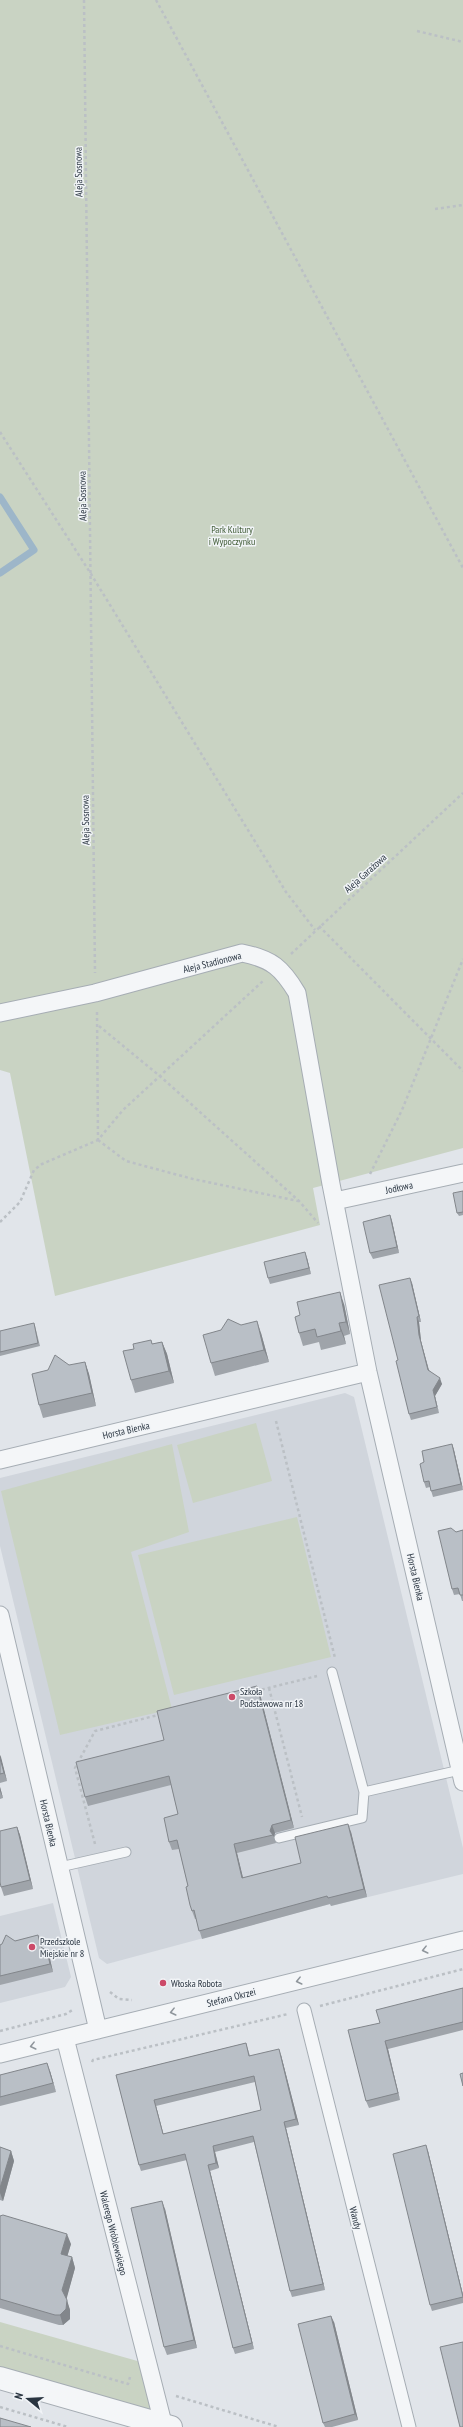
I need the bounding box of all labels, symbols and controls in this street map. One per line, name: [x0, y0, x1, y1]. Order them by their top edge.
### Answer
street label: Aleja Sosnowa: [72, 147, 85, 197]
street label: Aleja Sosnowa: [76, 471, 89, 521]
park label: Park Kultury i Wypoczynku: [209, 523, 255, 548]
street label: Aleja Sosnowa: [79, 795, 92, 845]
street label: Aleja Garażowa: [341, 851, 389, 896]
street label: Aleja Stadionowa: [182, 949, 243, 976]
street label: Jodłowa: [383, 1178, 414, 1197]
street label: Horsta Bienka: [101, 1419, 151, 1442]
street label: Horsta Bienka: [404, 1552, 427, 1602]
place label: Szkoła Podstawowa nr 18: [240, 1685, 303, 1710]
marker: Szkoła Podstawowa nr 18: [227, 1692, 237, 1702]
street label: Horsta Bienka: [37, 1798, 60, 1848]
place label: Przedszkole Miejskie nr 8: [40, 1935, 84, 1960]
marker: Przedszkole Miejskie nr 8: [27, 1942, 37, 1952]
one-way arrow: [422, 1945, 428, 1953]
one-way arrow: [296, 1976, 302, 1984]
place label: Włoska Robota: [171, 1977, 222, 1990]
marker: Włoska Robota: [158, 1978, 168, 1988]
street label: Stefana Okrzei: [205, 1985, 257, 2010]
one-way arrow: [169, 2007, 176, 2015]
one-way arrow: [30, 2041, 37, 2050]
street label: Walerego Wróblewskiego: [97, 2190, 130, 2277]
street label: Wandy: [346, 2205, 365, 2231]
north arrow: [8, 2379, 48, 2419]
text: N: [11, 2391, 26, 2401]

